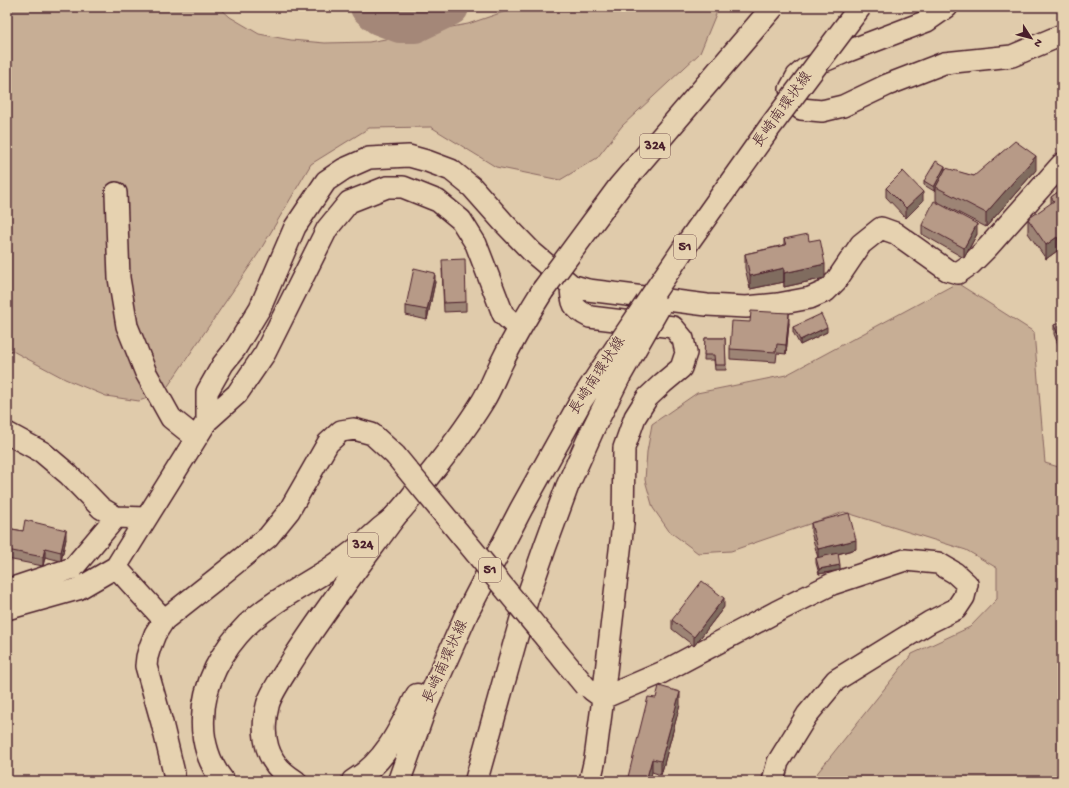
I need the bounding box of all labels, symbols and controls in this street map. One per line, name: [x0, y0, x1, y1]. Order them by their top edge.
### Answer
north arrow: [1011, 18, 1051, 58]
text: N: [1031, 36, 1044, 49]
street label: 長崎南環状線: [748, 68, 817, 152]
road number: 324: [640, 134, 670, 158]
road number: 51: [674, 235, 696, 259]
street label: 長崎南環状線: [565, 333, 630, 419]
road number: 324: [348, 533, 378, 557]
road number: 51: [479, 558, 501, 582]
street label: 長崎南環状線: [419, 617, 473, 707]

